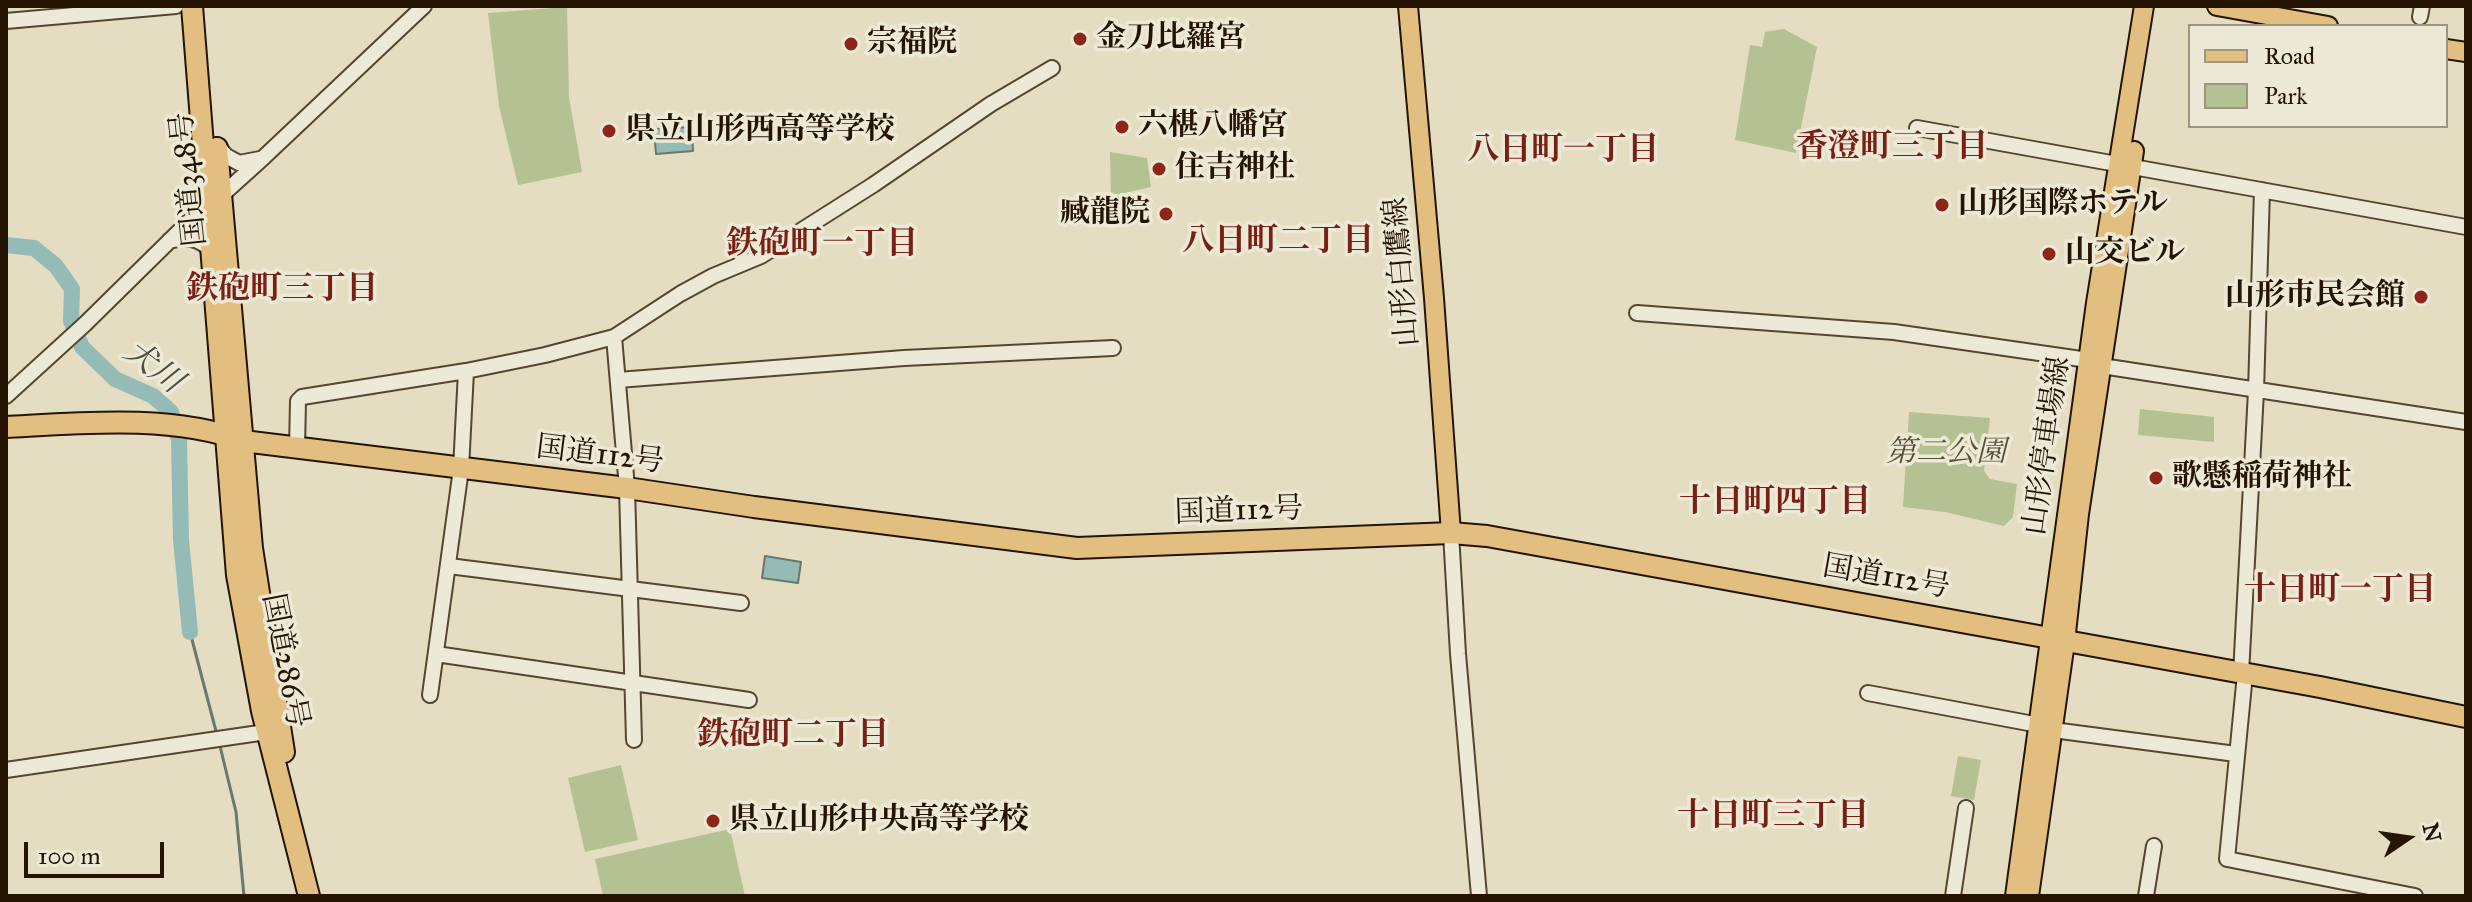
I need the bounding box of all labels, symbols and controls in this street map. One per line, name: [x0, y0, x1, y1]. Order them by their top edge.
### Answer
place label: 金刀比羅宮: [1096, 21, 1246, 57]
legend: [2188, 24, 2448, 128]
place label: 宗福院: [867, 26, 957, 62]
marker: 金刀比羅宮: [1071, 30, 1089, 48]
marker: 宗福院: [842, 35, 860, 53]
text: Road: [2264, 41, 2315, 71]
text: Park: [2264, 81, 2307, 111]
place label: 六椹八幡宮: [1138, 109, 1288, 145]
street label: 国道348号: [165, 110, 215, 248]
place label: 県立山形西高等学校: [625, 113, 895, 149]
marker: 六椹八幡宮: [1113, 118, 1131, 136]
marker: 県立山形西高等学校: [600, 122, 618, 140]
district label: 香澄町三丁目: [1796, 129, 1988, 167]
district label: 八日町一丁目: [1467, 132, 1659, 170]
place label: 住吉神社: [1175, 151, 1295, 187]
marker: 住吉神社: [1150, 160, 1168, 178]
place label: 山形国際ホテル: [1958, 187, 2168, 223]
place label: 臧龍院: [1060, 196, 1150, 232]
street label: 山形白鷹線: [1379, 196, 1427, 348]
marker: 山形国際ホテル: [1933, 196, 1951, 214]
marker: 臧龍院: [1157, 205, 1175, 223]
district label: 八日町二丁目: [1182, 223, 1374, 261]
district label: 鉄砲町一丁目: [726, 226, 918, 264]
place label: 山交ビル: [2065, 236, 2185, 272]
marker: 山交ビル: [2040, 245, 2058, 263]
district label: 鉄砲町三丁目: [186, 271, 378, 309]
place label: 山形市民会館: [2225, 279, 2405, 315]
marker: 山形市民会館: [2412, 288, 2430, 306]
water label: 犬川: [115, 333, 189, 403]
street label: 山形停車場線: [2018, 354, 2078, 538]
street label: 国道112号: [534, 430, 666, 482]
park label: 第二公園: [1886, 436, 2006, 472]
place label: 歌懸稲荷神社: [2172, 460, 2352, 496]
marker: 歌懸稲荷神社: [2147, 469, 2165, 487]
district label: 十日町四丁目: [1679, 484, 1871, 522]
street label: 国道112号: [1174, 492, 1304, 532]
street label: 国道112号: [1820, 549, 1952, 607]
district label: 十日町一丁目: [2244, 572, 2436, 610]
street label: 国道286号: [253, 591, 315, 731]
district label: 鉄砲町二丁目: [697, 717, 889, 755]
district label: 十日町三丁目: [1677, 798, 1869, 836]
north arrow: [2368, 798, 2448, 878]
place label: 県立山形中央高等学校: [729, 803, 1029, 839]
marker: 県立山形中央高等学校: [704, 812, 722, 830]
text: N: [2417, 820, 2447, 845]
scale bar: [28, 826, 168, 876]
text: 100 m: [38, 841, 101, 871]

